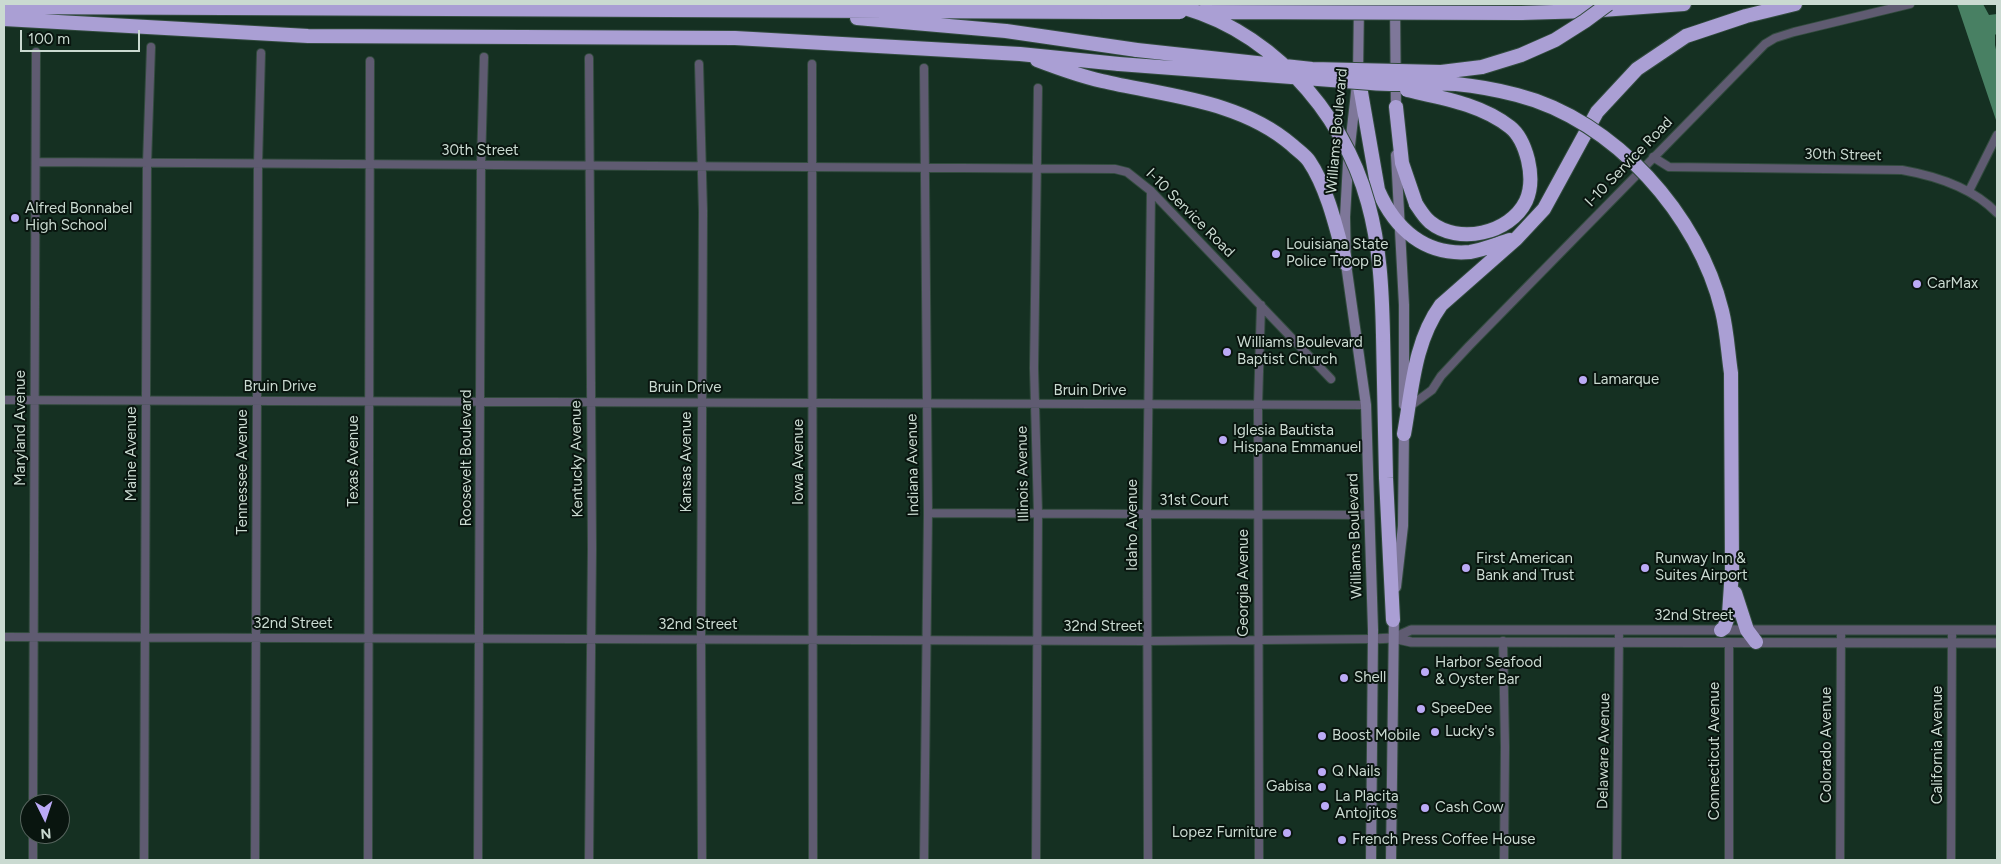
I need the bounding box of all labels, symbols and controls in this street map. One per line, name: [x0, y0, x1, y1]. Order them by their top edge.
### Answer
scale bar: [22, 20, 142, 52]
text: 100 m: [28, 30, 70, 48]
street label: Williams Boulevard: [1323, 68, 1351, 194]
street label: I-10 Service Road: [1581, 113, 1677, 211]
street label: 30th Street: [441, 142, 519, 160]
street label: 30th Street: [1804, 145, 1882, 165]
street label: I-10 Service Road: [1142, 165, 1238, 261]
place label: Alfred Bonnabel High School: [25, 200, 132, 235]
marker: Alfred Bonnabel High School: [9, 212, 21, 224]
place label: Louisiana State Police Troop B: [1286, 236, 1389, 271]
marker: Louisiana State Police Troop B: [1270, 248, 1282, 260]
place label: CarMax: [1927, 275, 1978, 293]
marker: CarMax: [1911, 278, 1923, 290]
place label: Williams Boulevard Baptist Church: [1237, 334, 1363, 369]
marker: Williams Boulevard Baptist Church: [1221, 346, 1233, 358]
street label: Maryland Avenue: [12, 370, 30, 486]
place label: Lamarque: [1593, 371, 1659, 389]
marker: Lamarque: [1577, 374, 1589, 386]
street label: Bruin Drive: [244, 378, 316, 396]
street label: Bruin Drive: [649, 379, 721, 397]
street label: Bruin Drive: [1054, 382, 1126, 400]
street label: Roosevelt Boulevard: [458, 390, 476, 526]
street label: Kentucky Avenue: [567, 400, 587, 518]
street label: Maine Avenue: [123, 407, 141, 501]
street label: Tennessee Avenue: [234, 409, 252, 535]
street label: Kansas Avenue: [678, 411, 696, 513]
street label: Indiana Avenue: [903, 413, 923, 517]
street label: Texas Avenue: [345, 415, 363, 507]
street label: Iowa Avenue: [790, 419, 808, 505]
place label: Iglesia Bautista Hispana Emmanuel: [1233, 422, 1361, 457]
street label: Illinois Avenue: [1013, 426, 1033, 522]
marker: Iglesia Bautista Hispana Emmanuel: [1217, 434, 1229, 446]
street label: Williams Boulevard: [1344, 473, 1366, 599]
street label: Idaho Avenue: [1124, 479, 1142, 571]
street label: 31st Court: [1159, 492, 1229, 510]
street label: Georgia Avenue: [1235, 529, 1253, 637]
place label: First American Bank and Trust: [1476, 550, 1574, 585]
place label: Runway Inn & Suites Airport: [1655, 550, 1748, 585]
marker: First American Bank and Trust: [1460, 562, 1472, 574]
marker: Runway Inn & Suites Airport: [1639, 562, 1651, 574]
street label: 32nd Street: [1654, 607, 1734, 625]
street label: 32nd Street: [253, 615, 333, 633]
street label: 32nd Street: [658, 616, 738, 634]
street label: 32nd Street: [1063, 618, 1143, 636]
place label: Harbor Seafood & Oyster Bar: [1435, 654, 1542, 689]
marker: Harbor Seafood & Oyster Bar: [1419, 666, 1431, 678]
place label: Shell: [1354, 669, 1386, 687]
marker: Shell: [1338, 672, 1350, 684]
street label: Connecticut Avenue: [1706, 682, 1724, 820]
street label: California Avenue: [1929, 686, 1947, 804]
street label: Colorado Avenue: [1818, 687, 1836, 803]
street label: Delaware Avenue: [1594, 693, 1614, 809]
place label: SpeeDee: [1431, 700, 1492, 718]
marker: SpeeDee: [1415, 703, 1427, 715]
place label: Lucky's: [1445, 723, 1494, 741]
marker: Lucky's: [1429, 726, 1441, 738]
place label: Boost Mobile: [1332, 727, 1420, 745]
marker: Boost Mobile: [1316, 730, 1328, 742]
place label: Q Nails: [1332, 763, 1380, 781]
marker: Q Nails: [1316, 766, 1328, 778]
place label: Gabisa: [1266, 778, 1312, 796]
marker: Gabisa: [1316, 781, 1328, 793]
place label: La Placita Antojitos: [1335, 788, 1399, 823]
north arrow: [20, 794, 70, 844]
place label: Cash Cow: [1435, 799, 1504, 817]
marker: La Placita Antojitos: [1319, 800, 1331, 812]
marker: Cash Cow: [1419, 802, 1431, 814]
place label: Lopez Furniture: [1172, 824, 1277, 842]
text: N: [40, 825, 52, 842]
marker: Lopez Furniture: [1281, 827, 1293, 839]
place label: French Press Coffee House: [1352, 831, 1536, 849]
marker: French Press Coffee House: [1336, 834, 1348, 846]

